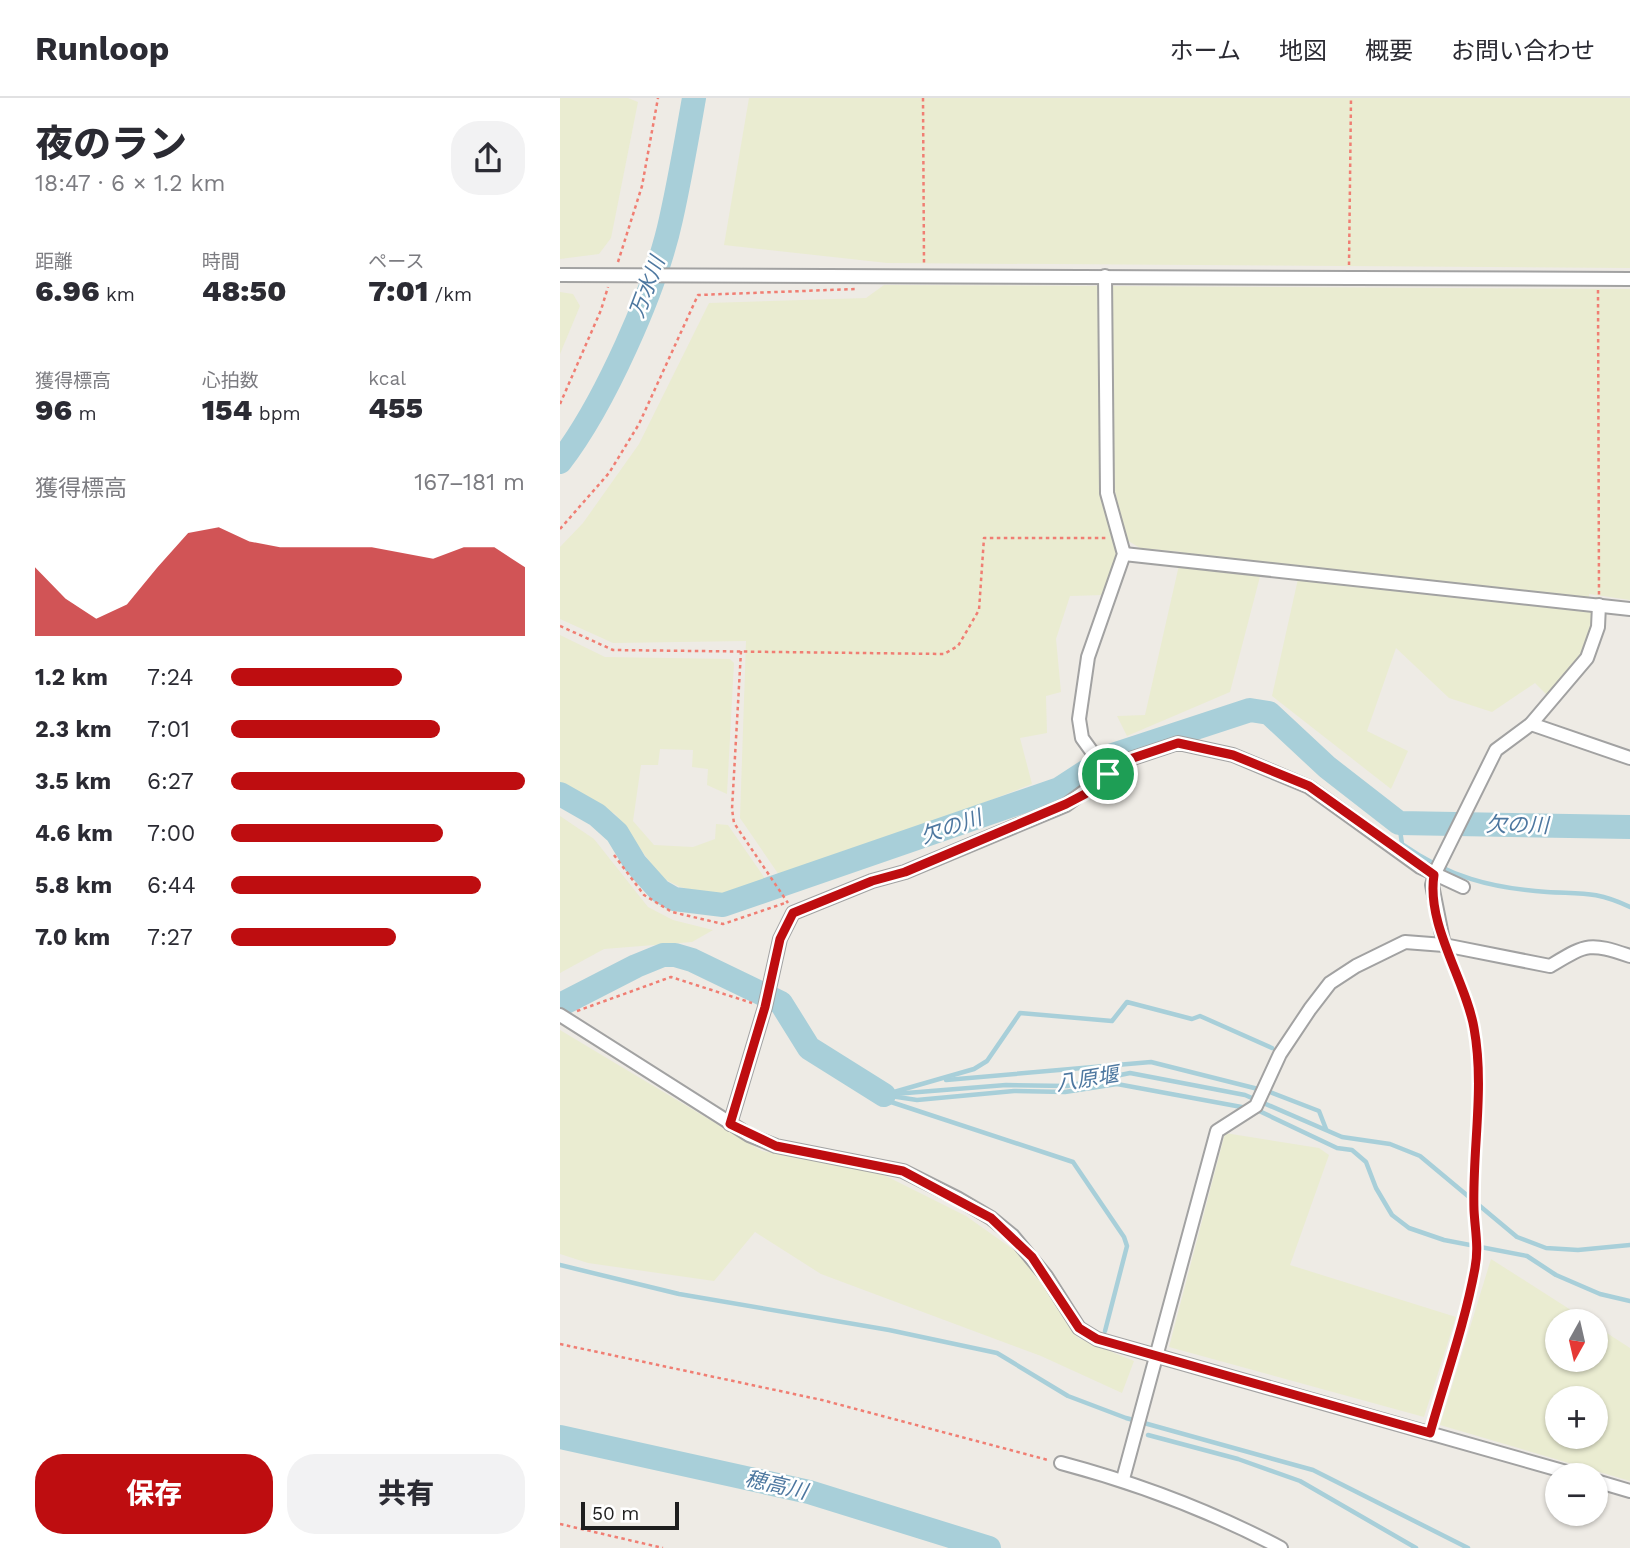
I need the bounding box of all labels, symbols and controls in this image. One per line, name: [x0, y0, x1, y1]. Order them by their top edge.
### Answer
text: Runloop: [35, 29, 170, 68]
text: ホーム: [1170, 37, 1241, 65]
text: 地図: [1279, 37, 1327, 65]
text: 概要: [1365, 37, 1413, 65]
text: お問い合わせ: [1451, 37, 1595, 65]
button: share: [451, 121, 525, 195]
text: 夜のラン: [35, 122, 187, 166]
text: 18:47 · 6 × 1.2 km: [35, 170, 225, 197]
text: 距離: [35, 250, 73, 273]
text: 時間: [202, 250, 240, 273]
text: ペース: [368, 250, 424, 273]
water label: 万水川: [624, 251, 670, 321]
text: 6.96: [35, 273, 100, 308]
text: 48:50: [202, 273, 287, 308]
text: 7:01: [368, 273, 428, 308]
text: km: [100, 283, 135, 306]
text: /km: [428, 283, 472, 306]
text: kcal: [368, 367, 406, 390]
text: 獲得標高: [35, 369, 111, 392]
text: 心拍数: [202, 369, 259, 392]
text: 455: [368, 390, 423, 425]
text: 96: [35, 392, 72, 427]
text: 154: [202, 392, 252, 427]
text: m: [72, 402, 97, 425]
text: bpm: [252, 402, 301, 425]
text: 167–181 m: [414, 469, 525, 496]
text: 獲得標高: [35, 475, 127, 502]
text: 1.2 km: [35, 664, 108, 691]
text: 7:24: [147, 664, 193, 691]
text: 2.3 km: [35, 716, 112, 743]
text: 7:01: [147, 716, 190, 743]
pin: [1078, 744, 1138, 804]
icon: arrive: [1089, 755, 1127, 793]
text: 3.5 km: [35, 768, 111, 795]
text: 6:27: [147, 768, 194, 795]
water label: 欠の川: [917, 804, 987, 849]
water label: 欠の川: [1485, 811, 1551, 838]
text: 4.6 km: [35, 820, 113, 847]
text: 7:00: [147, 820, 195, 847]
text: 5.8 km: [35, 872, 112, 899]
text: 6:44: [147, 872, 196, 899]
text: 7.0 km: [35, 924, 110, 951]
text: 7:27: [147, 924, 193, 951]
water label: 八原堰: [1054, 1061, 1124, 1096]
north arrow: [1545, 1309, 1608, 1372]
map controls: [1545, 1309, 1608, 1526]
button: +: [1545, 1386, 1608, 1449]
button: 保存: [35, 1454, 273, 1534]
button: 共有: [287, 1454, 525, 1534]
button: −: [1545, 1463, 1608, 1526]
water label: 穂高川: [743, 1465, 812, 1504]
scale bar: [581, 1499, 679, 1531]
text: 50 m: [592, 1502, 639, 1525]

